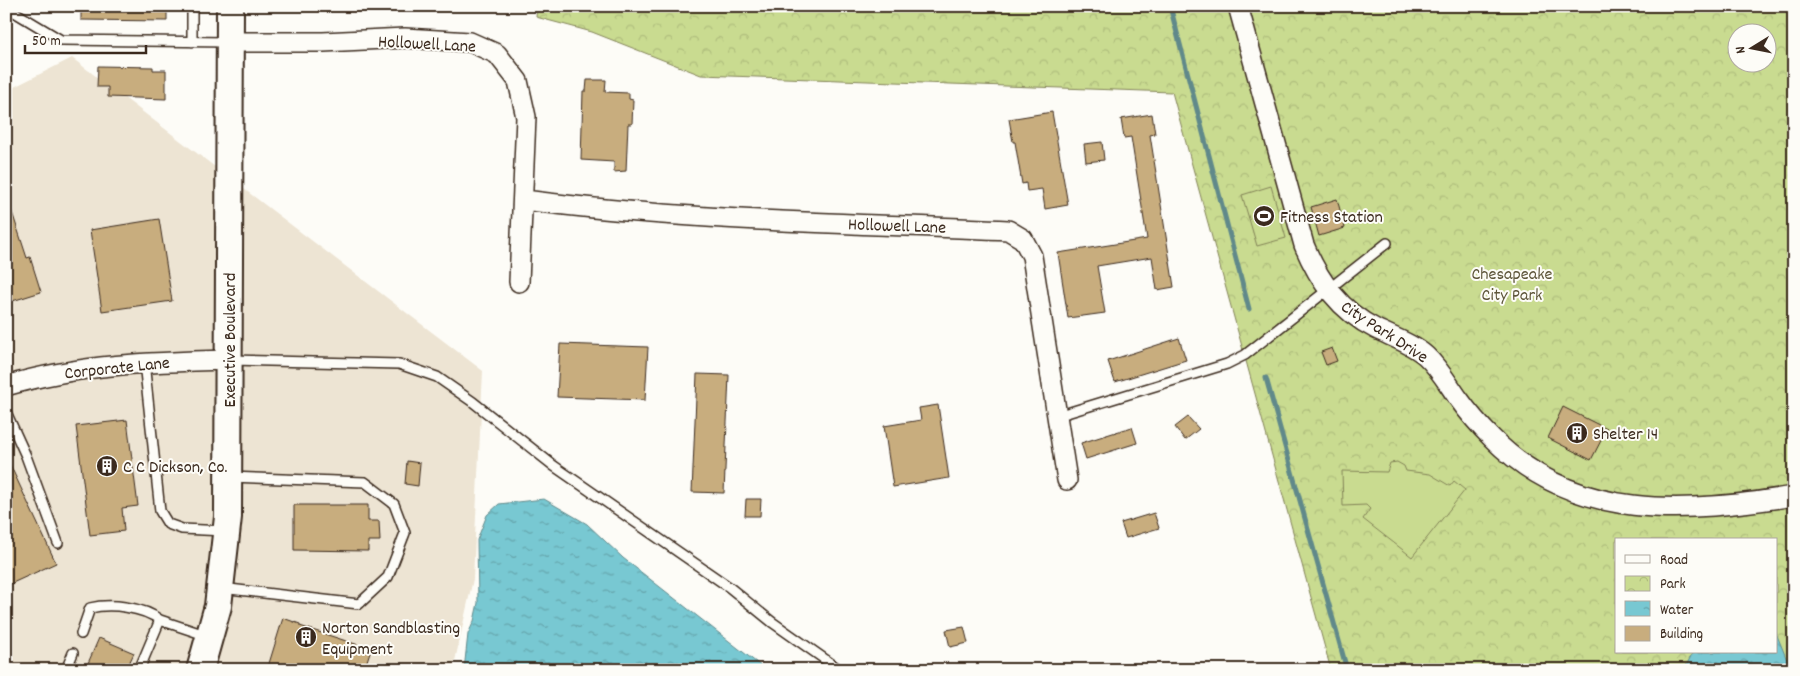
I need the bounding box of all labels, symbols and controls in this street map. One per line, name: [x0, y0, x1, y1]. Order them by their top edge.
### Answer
scale bar: [25, 22, 146, 54]
north arrow: [1728, 22, 1778, 72]
street label: Hollowell Lane: [377, 30, 477, 61]
text: 50 m: [32, 31, 61, 53]
text: N: [1731, 45, 1752, 55]
sports icon: Fitness Station: [1252, 204, 1276, 228]
place label: Fitness Station: [1280, 206, 1383, 231]
street label: Hollowell Lane: [847, 213, 946, 242]
park label: Chesapeake City Park: [1471, 263, 1553, 309]
street label: Executive Boulevard: [219, 273, 244, 407]
street label: City Park Drive: [1335, 295, 1432, 371]
street label: Corporate Lane: [63, 352, 171, 387]
building icon: Shelter 14: [1565, 421, 1589, 445]
place label: Shelter 14: [1593, 423, 1658, 448]
building icon: C C Dickson, Co.: [95, 454, 119, 478]
place label: C C Dickson, Co.: [123, 456, 228, 481]
legend: [1615, 538, 1778, 654]
text: Road: [1660, 550, 1688, 572]
text: Park: [1660, 574, 1686, 596]
text: Water: [1660, 600, 1694, 622]
place label: Norton Sandblasting Equipment: [322, 617, 460, 663]
text: Building: [1660, 624, 1703, 646]
building icon: Norton Sandblasting Equipment: [294, 625, 318, 649]

